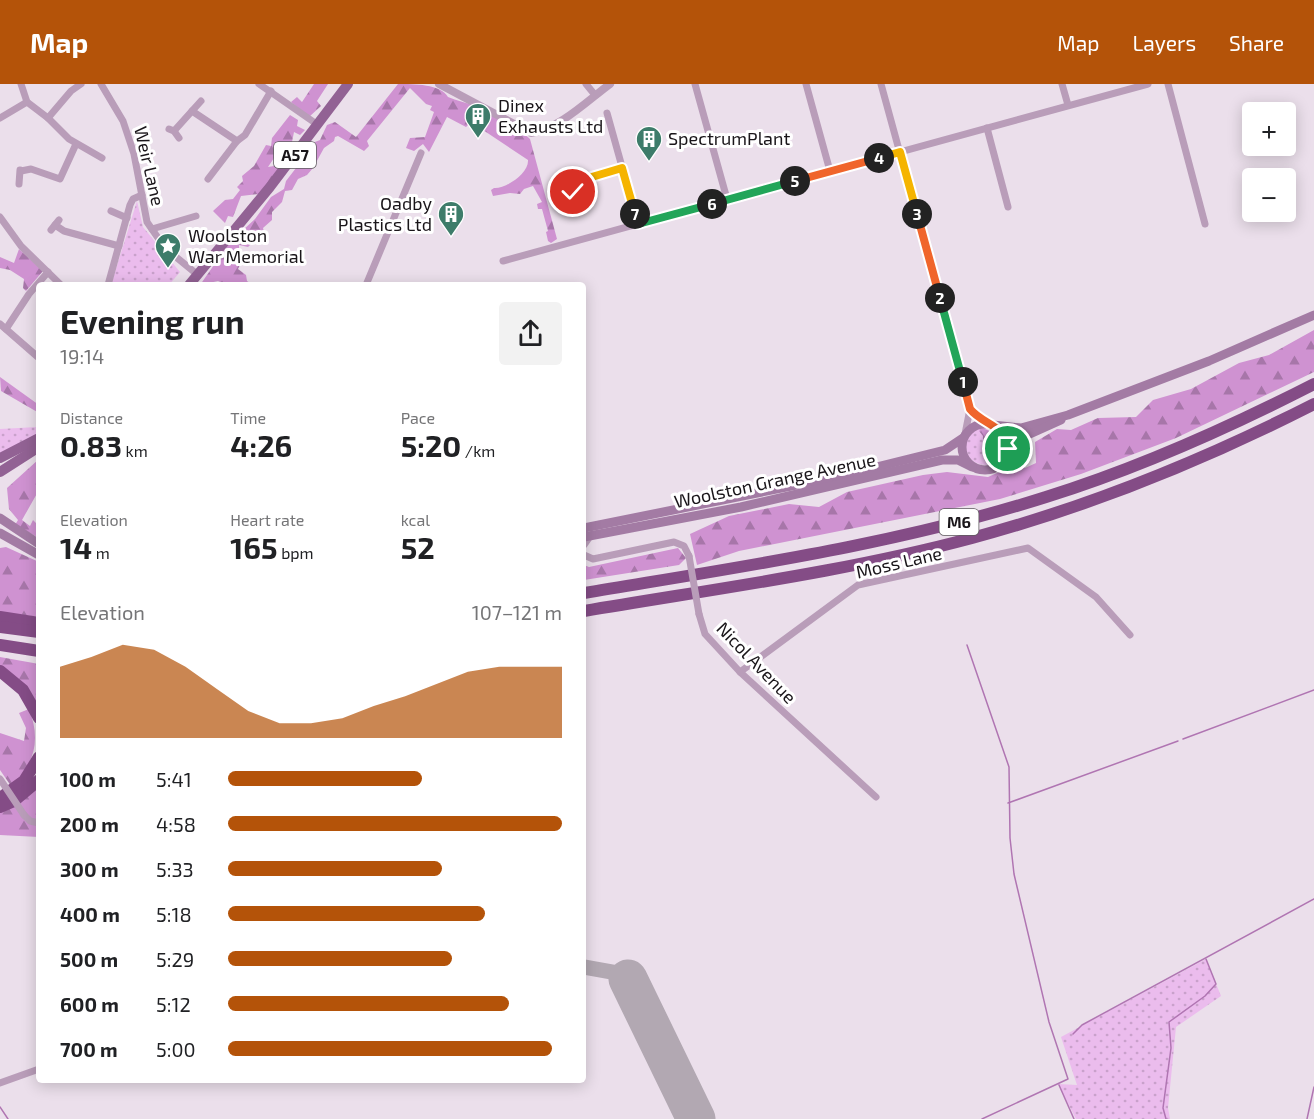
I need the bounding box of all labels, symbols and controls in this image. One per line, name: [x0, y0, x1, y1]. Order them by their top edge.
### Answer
text: Map: [30, 25, 88, 59]
text: Map: [1057, 30, 1099, 55]
text: Layers: [1132, 30, 1196, 55]
text: Share: [1229, 30, 1284, 55]
place label: Dinex Exhausts Ltd: [498, 94, 603, 137]
building icon: Dinex Exhausts Ltd: [463, 101, 493, 139]
map controls: [1242, 102, 1296, 222]
button: +: [1242, 102, 1296, 156]
street label: Weir Lane: [130, 124, 170, 208]
building icon: SpectrumPlant: [634, 124, 664, 162]
place label: SpectrumPlant: [668, 127, 790, 149]
road number: A57: [274, 142, 316, 168]
pin: 4: [864, 143, 894, 173]
text: 4: [874, 148, 884, 167]
pin: [547, 166, 598, 217]
pin: 5: [780, 166, 810, 196]
button: −: [1242, 168, 1296, 222]
text: 5: [791, 171, 799, 190]
icon: check: [556, 175, 589, 208]
pin: 6: [697, 189, 727, 219]
place label: Oadby Plastics Ltd: [338, 192, 432, 235]
text: 6: [707, 194, 717, 213]
building icon: Oadby Plastics Ltd: [436, 199, 466, 237]
pin: 7: [620, 199, 650, 229]
pin: 3: [902, 199, 932, 229]
text: 7: [631, 204, 639, 223]
text: 3: [912, 204, 922, 223]
place label: Woolston War Memorial: [188, 224, 305, 267]
place icon: Woolston War Memorial: [153, 231, 183, 269]
pin: 2: [925, 283, 955, 313]
text: 2: [935, 288, 945, 307]
text: Evening run: [60, 301, 245, 341]
button: share: [499, 302, 562, 365]
text: 19:14: [60, 344, 104, 368]
pin: 1: [948, 367, 978, 397]
text: 1: [960, 372, 966, 391]
text: Distance: [60, 408, 123, 427]
text: Time: [230, 408, 266, 427]
text: Pace: [401, 408, 435, 427]
pin: [982, 423, 1033, 474]
text: 0.83: [60, 427, 122, 463]
text: 4:26: [230, 427, 292, 463]
text: 5:20: [401, 427, 461, 463]
icon: arrive: [991, 432, 1024, 465]
text: km: [122, 441, 148, 460]
text: /km: [461, 441, 495, 460]
street label: Woolston Grange Avenue: [672, 448, 878, 512]
road number: M6: [940, 509, 978, 535]
text: Elevation: [60, 510, 128, 529]
text: Heart rate: [230, 510, 304, 529]
text: kcal: [401, 510, 430, 529]
text: 14: [60, 529, 92, 565]
text: 165: [230, 529, 278, 565]
text: 52: [401, 529, 435, 565]
street label: Moss Lane: [854, 541, 944, 583]
text: m: [92, 543, 110, 562]
text: bpm: [278, 543, 314, 562]
text: Elevation: [60, 600, 145, 624]
text: 107–121 m: [472, 600, 562, 624]
street label: Nicol Avenue: [712, 617, 801, 708]
text: 100 m: [60, 767, 116, 791]
text: 5:41: [156, 767, 192, 791]
text: 200 m: [60, 812, 119, 836]
text: 4:58: [156, 812, 196, 836]
text: 300 m: [60, 857, 119, 881]
text: 5:33: [156, 857, 194, 881]
text: 400 m: [60, 902, 120, 926]
text: 5:18: [156, 902, 192, 926]
text: 500 m: [60, 947, 118, 971]
text: 5:29: [156, 947, 194, 971]
text: 600 m: [60, 992, 119, 1016]
text: 5:12: [156, 992, 191, 1016]
text: 700 m: [60, 1037, 118, 1061]
text: 5:00: [156, 1037, 196, 1061]

